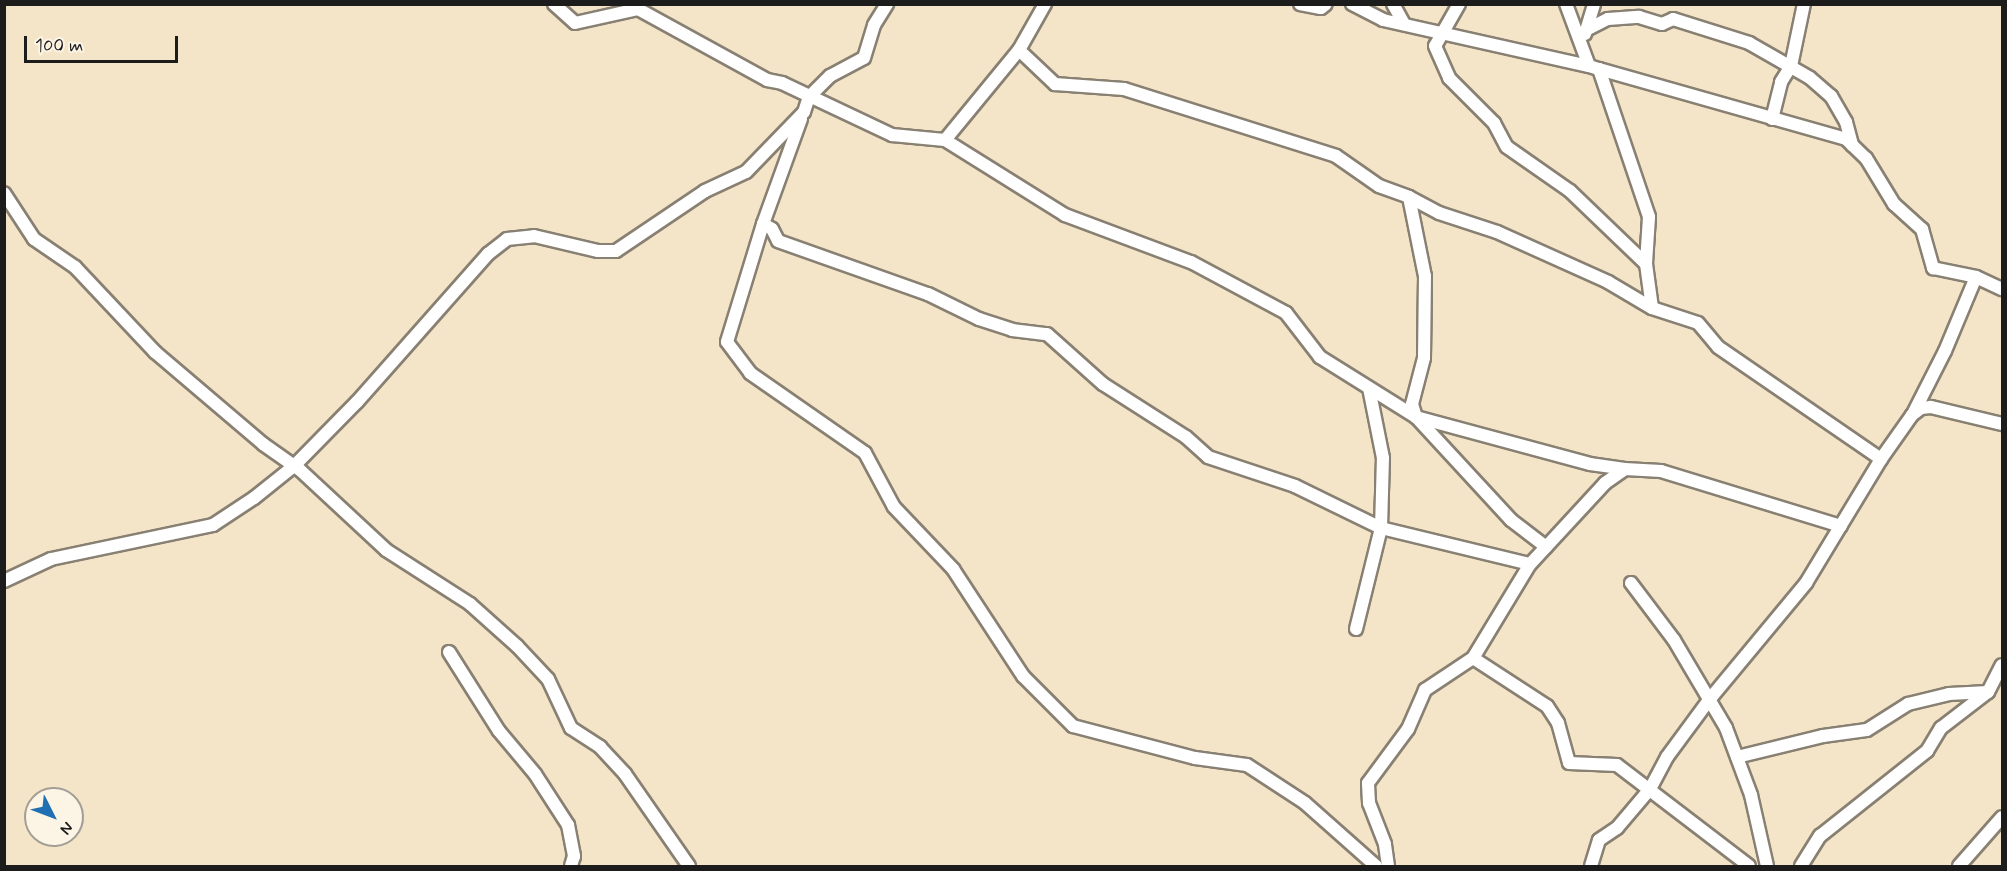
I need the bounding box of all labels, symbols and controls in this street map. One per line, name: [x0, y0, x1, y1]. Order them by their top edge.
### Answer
scale bar: [27, 24, 182, 62]
text: 100 m: [35, 34, 83, 58]
north arrow: [24, 787, 84, 847]
text: N: [55, 817, 78, 839]

